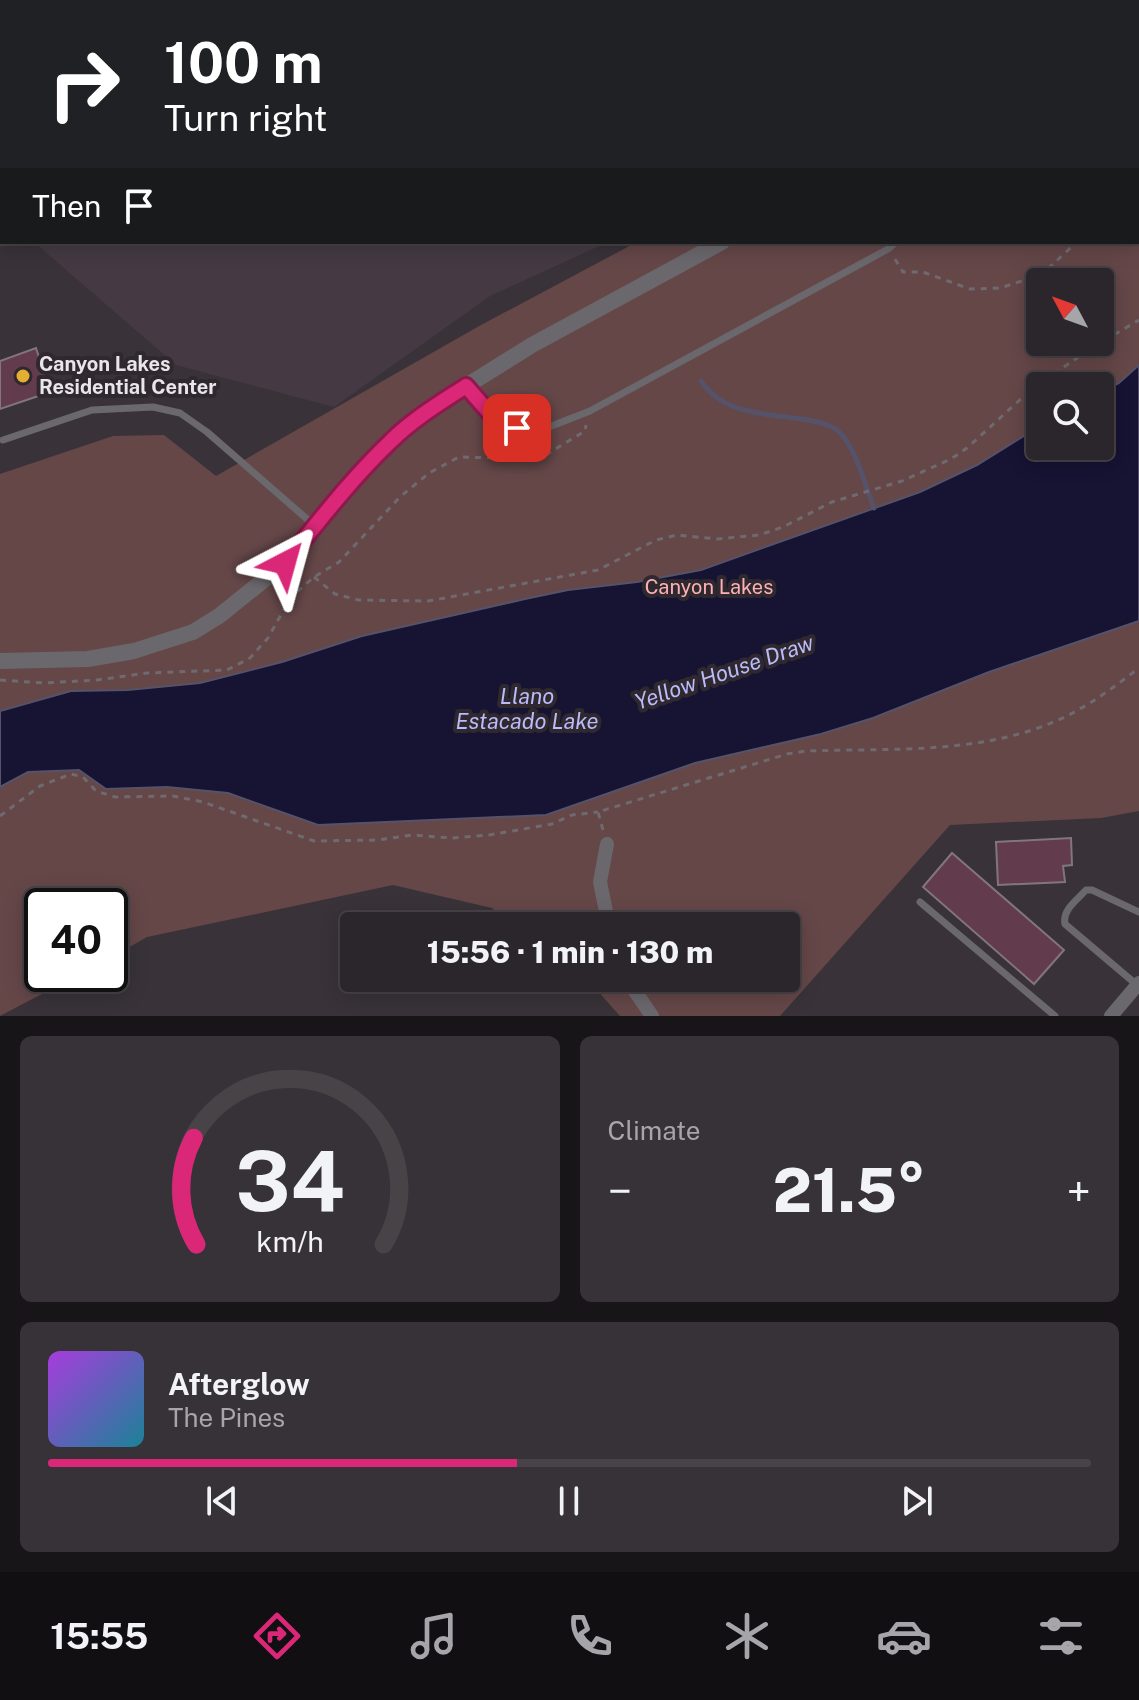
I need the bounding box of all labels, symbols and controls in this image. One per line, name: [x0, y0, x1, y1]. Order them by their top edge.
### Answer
text: 100 m: [164, 30, 323, 96]
icon: right: [32, 32, 136, 136]
text: Turn right: [164, 97, 327, 139]
icon: arrive: [117, 184, 161, 228]
text: Then: [32, 188, 101, 224]
north arrow: [1026, 268, 1114, 356]
map controls: [1026, 268, 1114, 460]
place label: Canyon Lakes Residential Center: [39, 352, 216, 399]
marker: Canyon Lakes Residential Center: [14, 367, 32, 385]
button: search: [1026, 372, 1114, 460]
pin: [483, 394, 551, 462]
icon: arrive: [495, 406, 539, 450]
position arrow: [243, 521, 327, 605]
park label: Canyon Lakes: [645, 575, 773, 599]
water label: Yellow House Draw: [631, 629, 818, 715]
water label: Llano Estacado Lake: [455, 683, 599, 734]
speed limit sign: 40: [24, 888, 128, 992]
text: 15:56 · 1 min · 130 m: [427, 934, 713, 970]
text: Climate: [608, 1115, 701, 1146]
text: 34: [235, 1132, 345, 1230]
text: 21.5°: [773, 1155, 926, 1226]
text: −: [608, 1165, 632, 1217]
text: +: [1067, 1165, 1091, 1217]
text: km/h: [256, 1225, 323, 1258]
text: Afterglow: [168, 1366, 310, 1402]
text: The Pines: [168, 1402, 285, 1433]
icon: previous: [200, 1479, 244, 1523]
icon: pause: [547, 1479, 591, 1523]
icon: next: [895, 1479, 939, 1523]
icon: directions: [249, 1608, 305, 1664]
icon: music: [406, 1608, 462, 1664]
icon: phone: [562, 1608, 618, 1664]
icon: climate: [719, 1608, 775, 1664]
icon: car: [876, 1608, 932, 1664]
icon: filters: [1033, 1608, 1089, 1664]
text: 15:55: [50, 1615, 148, 1657]

